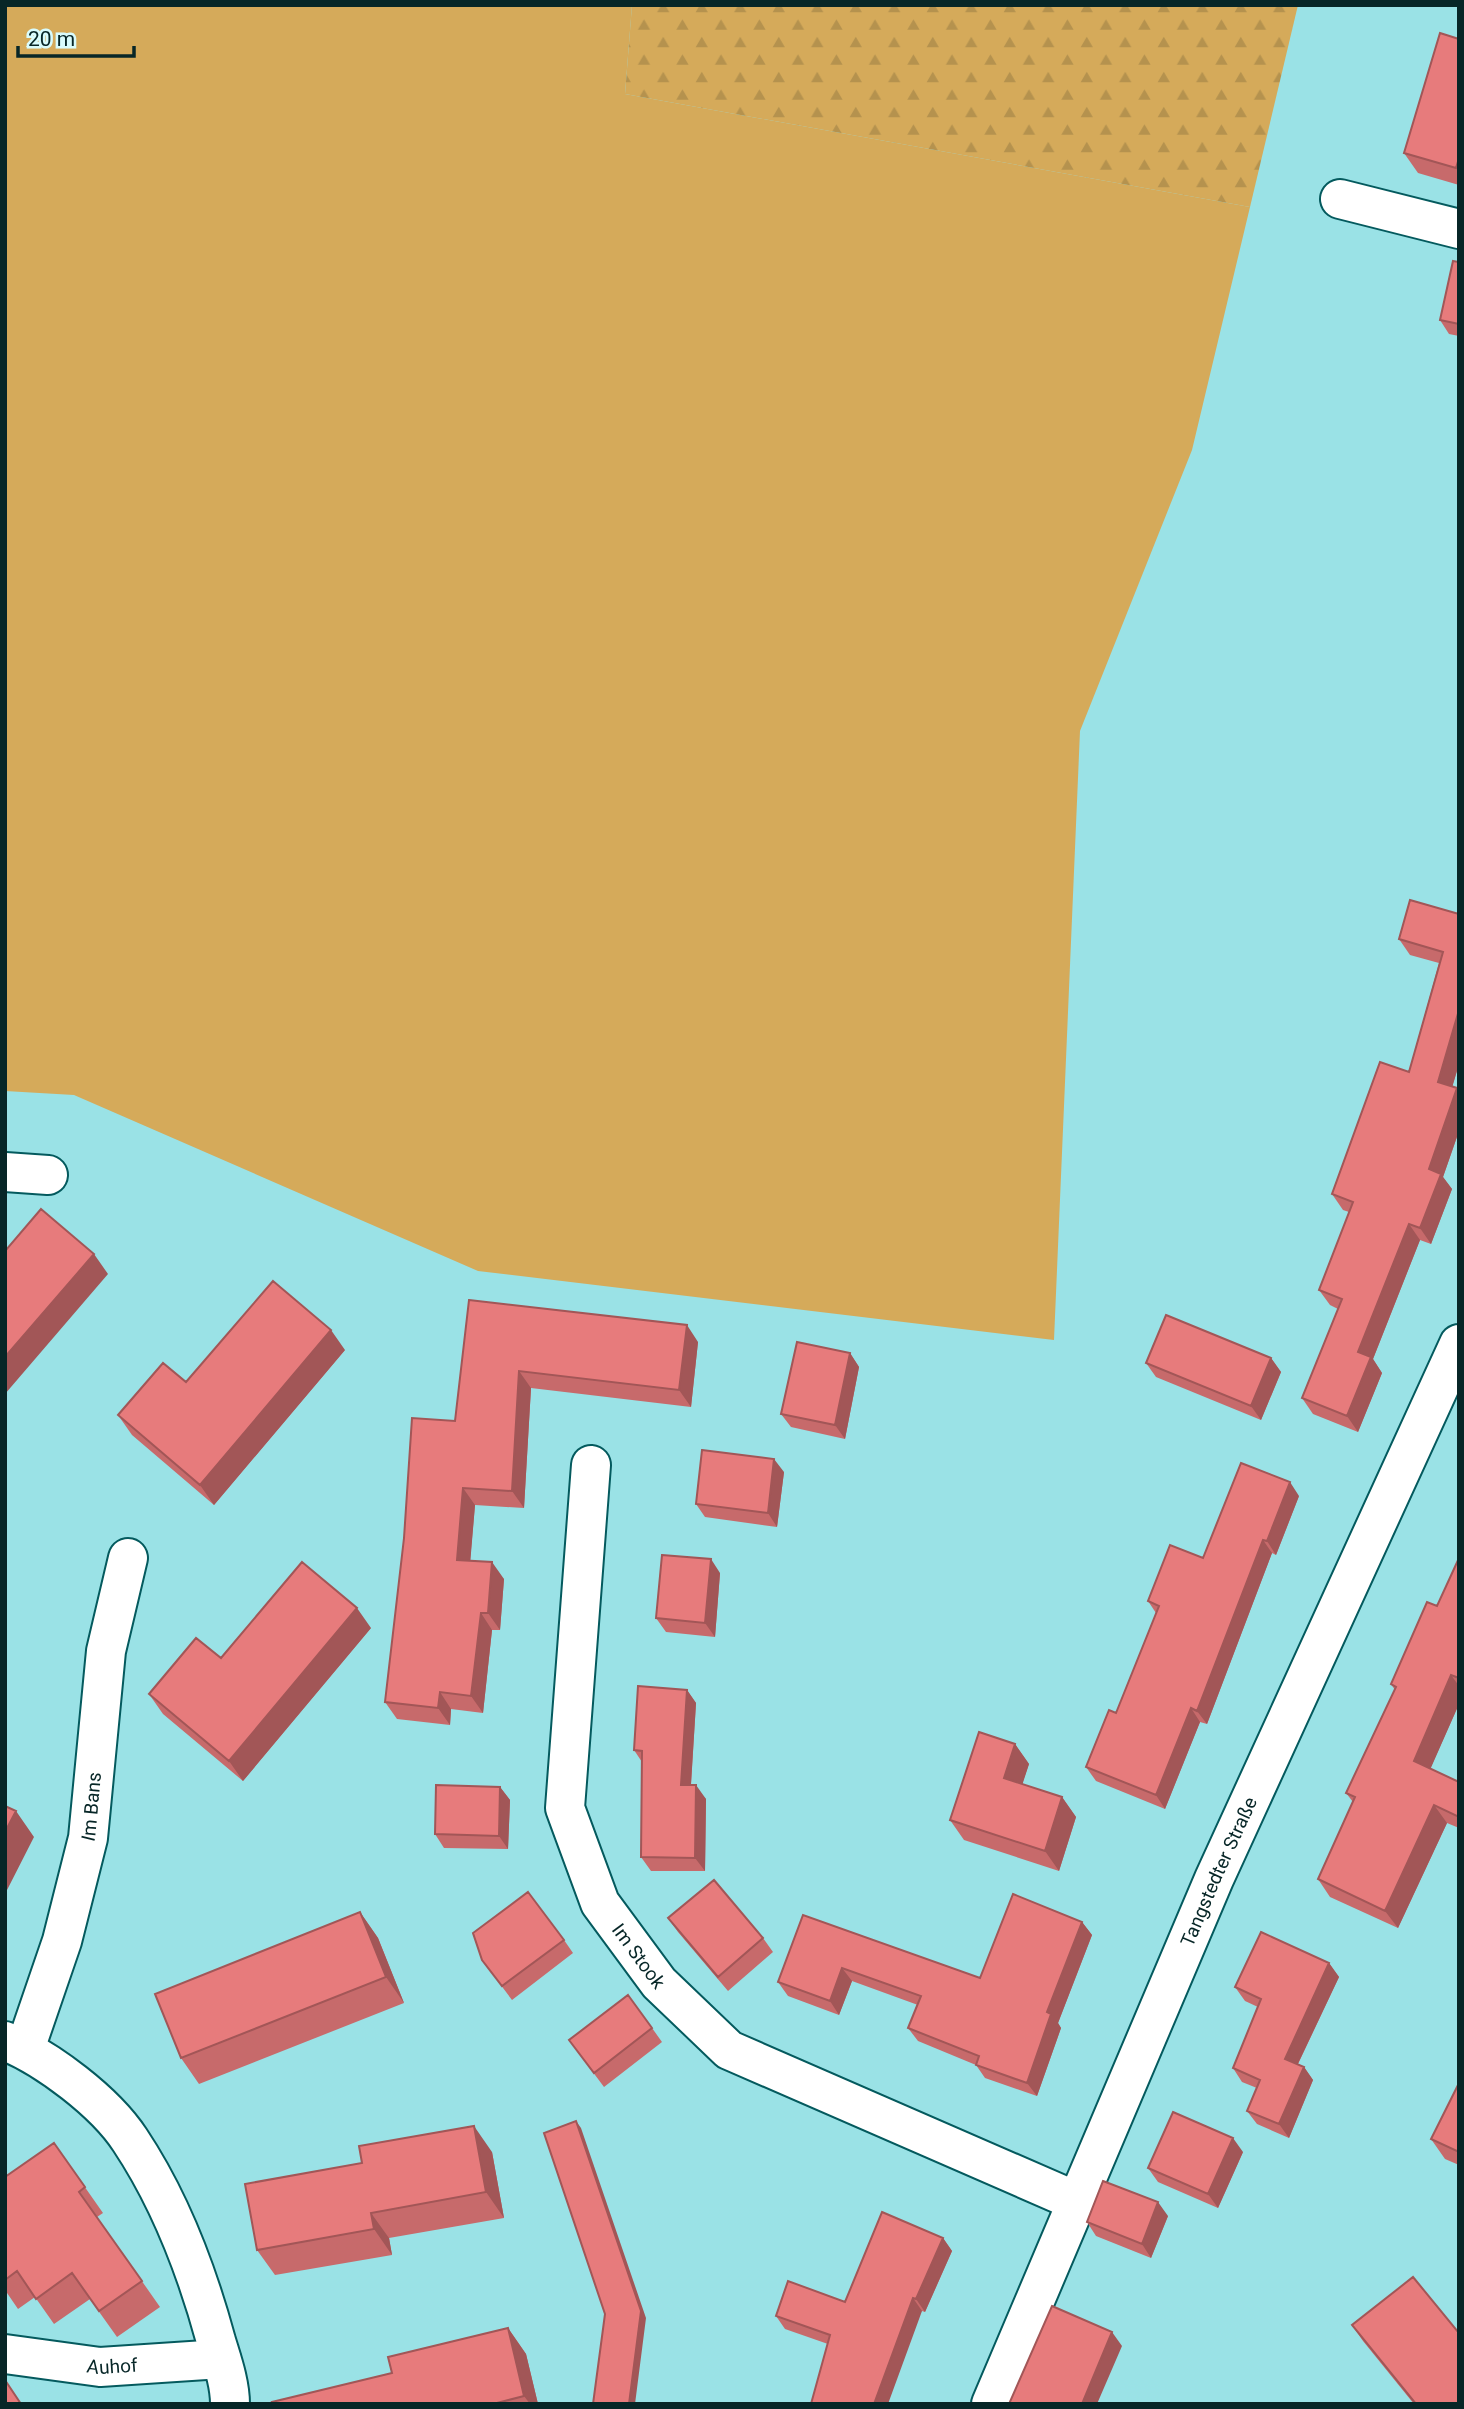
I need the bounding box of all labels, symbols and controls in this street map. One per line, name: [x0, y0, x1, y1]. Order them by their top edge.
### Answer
scale bar: [18, 14, 133, 58]
text: 20 m: [28, 27, 75, 51]
street label: Im Bans: [76, 1771, 106, 1844]
street label: Tangstedter Straße: [1175, 1793, 1262, 1950]
street label: Im Stook: [607, 1919, 671, 1993]
street label: Auhof: [85, 2353, 139, 2379]

